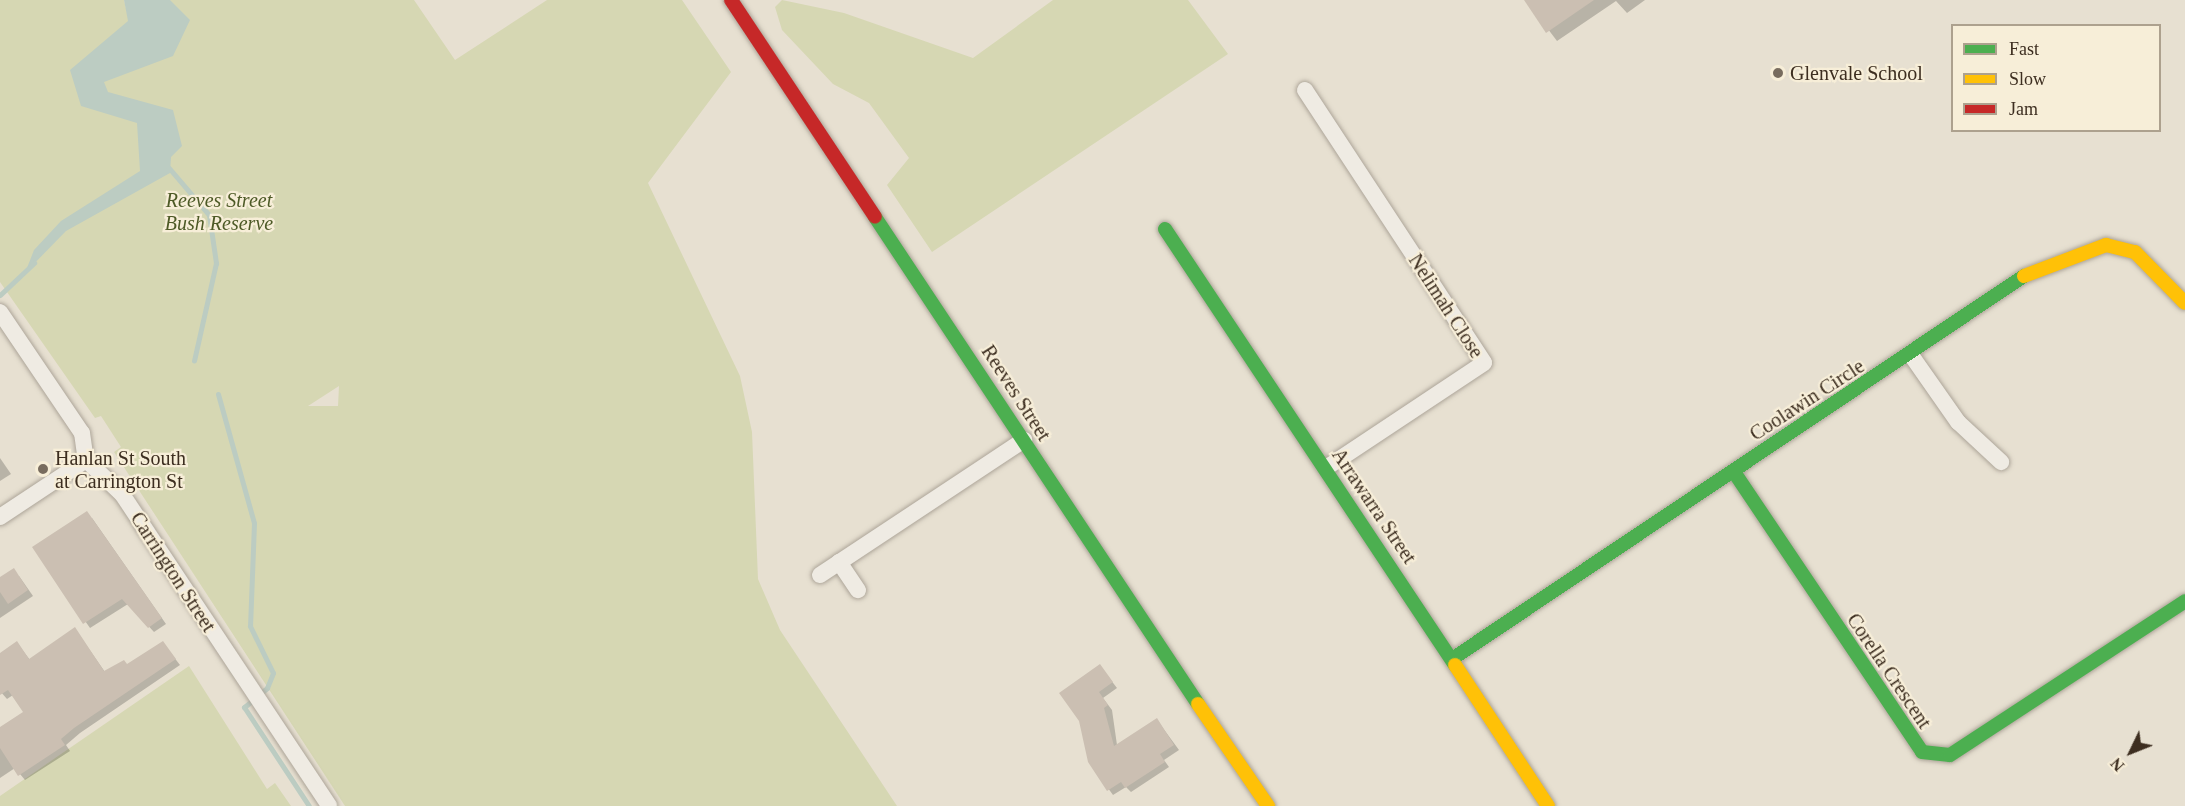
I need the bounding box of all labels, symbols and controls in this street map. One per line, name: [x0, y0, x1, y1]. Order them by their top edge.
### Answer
legend: [1951, 24, 2161, 132]
text: Fast: [2009, 39, 2039, 59]
place label: Glenvale School: [1790, 61, 1923, 85]
marker: Glenvale School: [1771, 66, 1785, 80]
text: Slow: [2009, 69, 2046, 89]
text: Jam: [2009, 99, 2038, 119]
park label: Reeves Street Bush Reserve: [165, 188, 273, 235]
street label: Nelimah Close: [1403, 249, 1489, 363]
street label: Reeves Street: [976, 341, 1056, 445]
street label: Coolawin Circle: [1745, 354, 1869, 446]
street label: Arrawarra Street: [1327, 444, 1421, 568]
place label: Hanlan St South at Carrington St: [55, 446, 186, 493]
marker: Hanlan St South at Carrington St: [36, 462, 50, 476]
street label: Carrington Street: [125, 507, 221, 637]
street label: Corella Crescent: [1842, 609, 1936, 733]
north arrow: [2101, 722, 2161, 782]
text: N: [2107, 755, 2128, 775]

